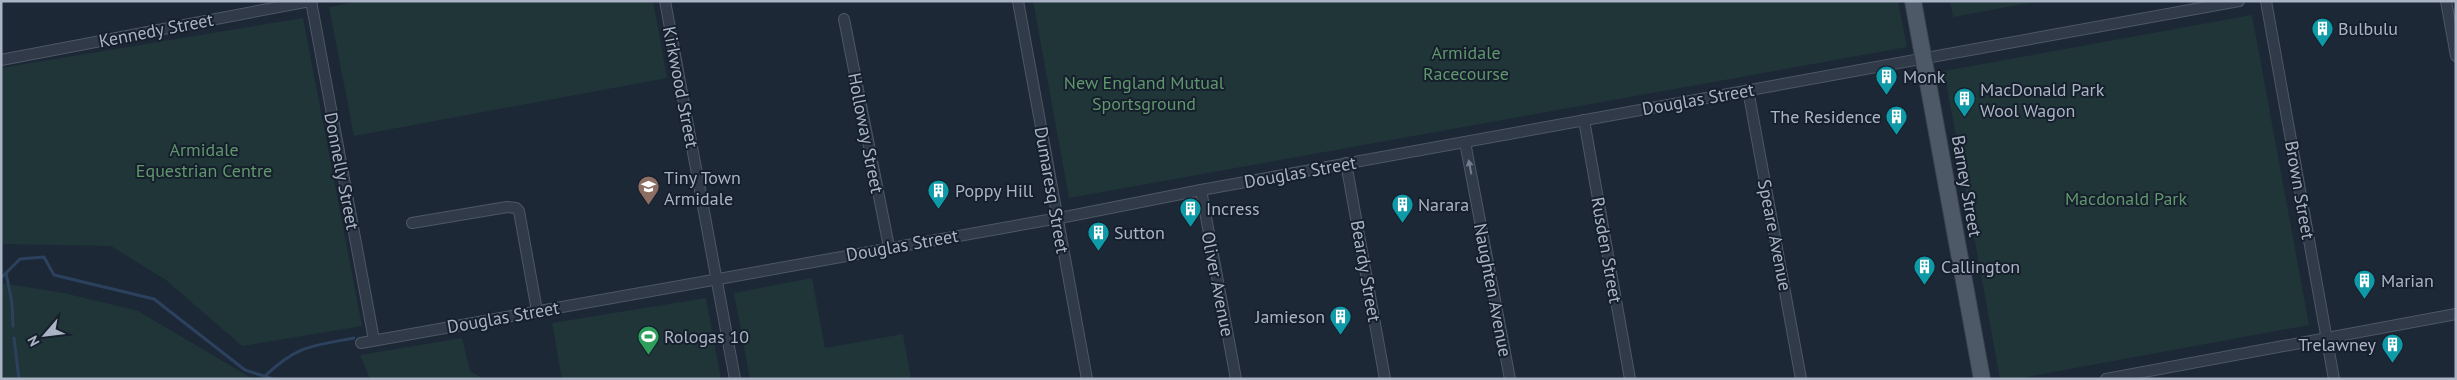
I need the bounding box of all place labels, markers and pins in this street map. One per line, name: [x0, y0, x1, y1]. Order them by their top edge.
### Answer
building icon: Bulbulu: [2310, 16, 2334, 47]
place label: Bulbulu: [2338, 17, 2398, 40]
building icon: Monk: [1875, 64, 1899, 95]
place label: Monk: [1903, 65, 1946, 88]
place label: MacDonald Park Wool Wagon: [1980, 78, 2105, 122]
building icon: MacDonald Park Wool Wagon: [1952, 87, 1976, 118]
building icon: The Residence: [1885, 104, 1909, 135]
place label: The Residence: [1770, 105, 1881, 128]
place label: Tiny Town Armidale: [664, 166, 741, 210]
school or university icon: Tiny Town Armidale: [636, 175, 660, 206]
building icon: Poppy Hill: [927, 178, 951, 209]
place label: Poppy Hill: [955, 179, 1034, 202]
building icon: Narara: [1390, 192, 1414, 223]
place label: Narara: [1418, 193, 1469, 216]
building icon: Incress: [1178, 196, 1202, 227]
place label: Incress: [1206, 197, 1260, 220]
building icon: Sutton: [1086, 220, 1110, 251]
place label: Sutton: [1114, 221, 1165, 244]
building icon: Callington: [1913, 254, 1937, 285]
place label: Callington: [1941, 255, 2020, 278]
building icon: Marian: [2353, 268, 2377, 299]
place label: Marian: [2381, 269, 2434, 292]
building icon: Jamieson: [1329, 304, 1353, 335]
place label: Jamieson: [1254, 305, 1325, 328]
sports icon: Rologas 10: [636, 324, 660, 355]
place label: Rologas 10: [664, 325, 749, 348]
building icon: Trelawney: [2380, 332, 2404, 363]
place label: Trelawney: [2298, 333, 2377, 356]

